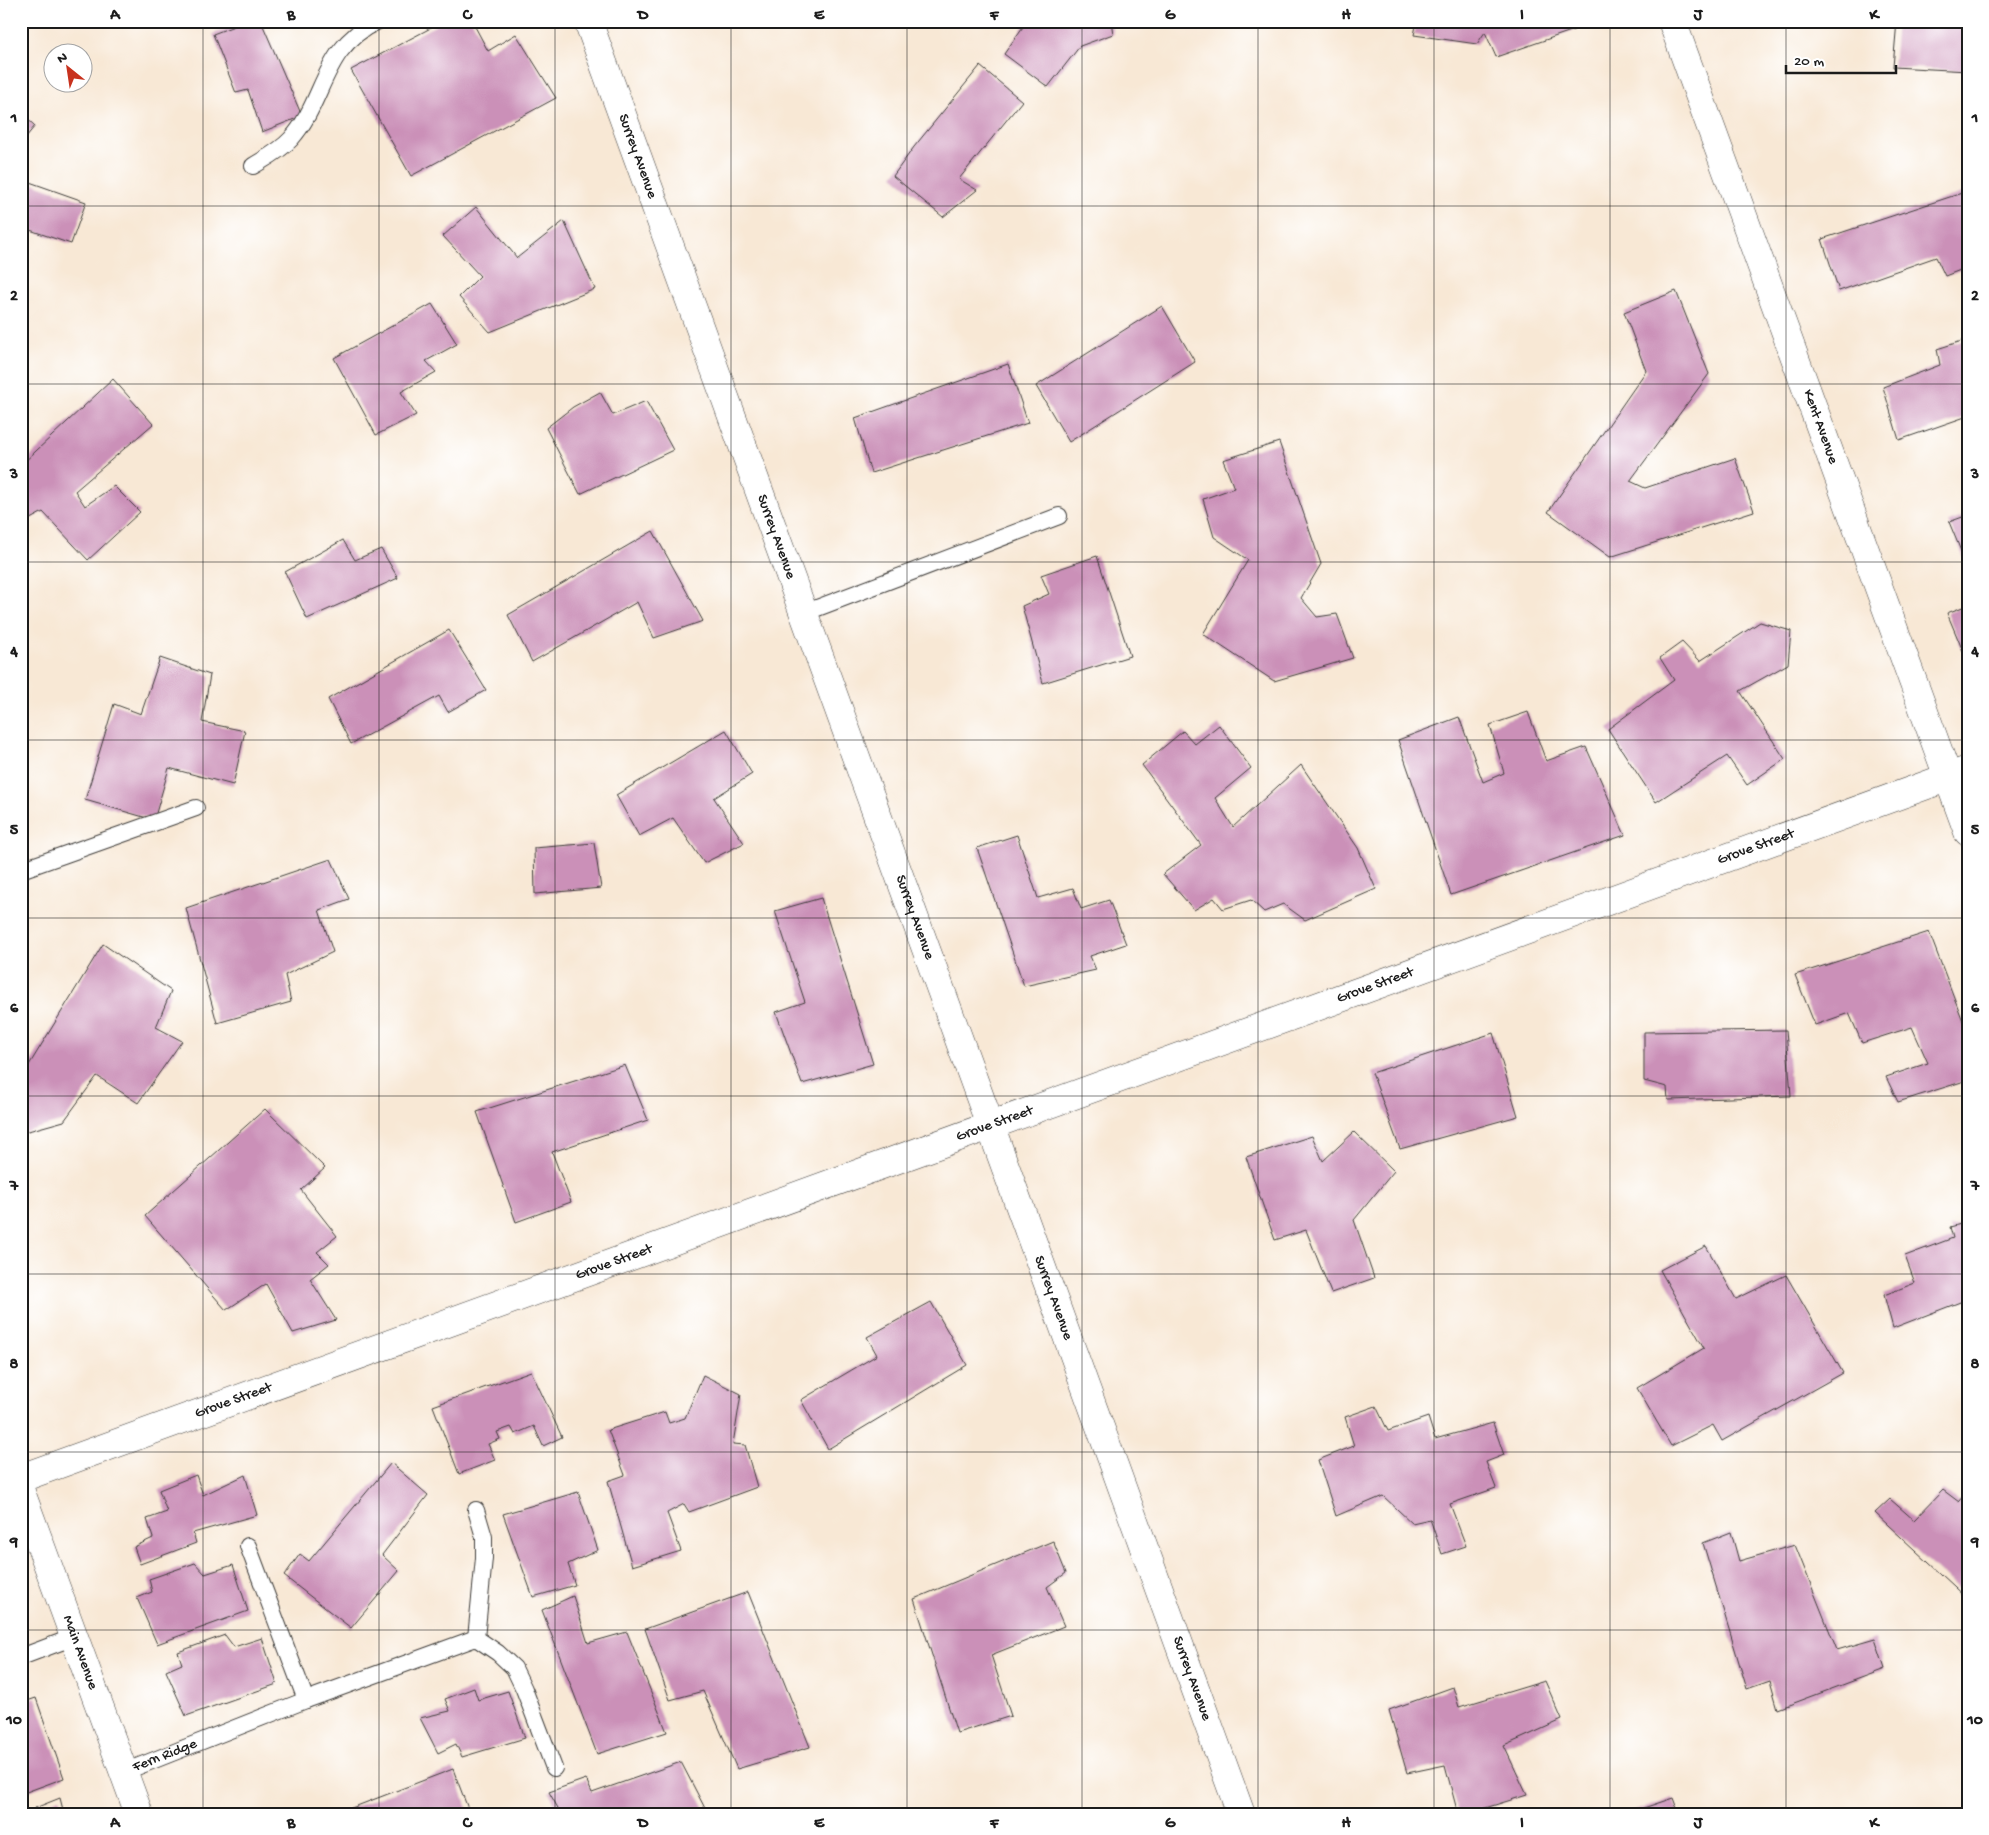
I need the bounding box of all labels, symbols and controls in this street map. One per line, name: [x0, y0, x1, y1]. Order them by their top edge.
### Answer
text: A: [109, 7, 121, 26]
text: B: [286, 7, 296, 26]
text: C: [462, 7, 473, 26]
text: D: [636, 7, 649, 26]
text: E: [814, 7, 825, 26]
text: F: [989, 7, 1000, 26]
text: G: [1165, 7, 1176, 26]
text: H: [1341, 7, 1351, 26]
text: I: [1520, 7, 1524, 26]
text: J: [1693, 7, 1704, 26]
text: K: [1869, 7, 1881, 26]
north arrow: [42, 42, 92, 92]
scale bar: [1786, 42, 1896, 74]
text: N: [55, 49, 71, 69]
text: 20 m: [1794, 53, 1824, 71]
text: 1: [10, 110, 17, 129]
text: 1: [1971, 110, 1978, 129]
street label: Surrey Avenue: [614, 112, 661, 201]
text: 2: [10, 288, 18, 307]
text: 2: [1971, 288, 1979, 307]
street label: Kent Avenue: [1798, 387, 1842, 467]
text: 3: [9, 466, 18, 485]
text: 3: [1970, 466, 1979, 485]
street label: Surrey Avenue: [752, 492, 800, 582]
text: 4: [9, 644, 18, 663]
text: 4: [1970, 644, 1979, 663]
text: 5: [10, 822, 19, 841]
text: 5: [1971, 822, 1980, 841]
street label: Grove Street: [1715, 824, 1799, 869]
street label: Surrey Avenue: [891, 873, 938, 962]
street label: Grove Street: [1334, 963, 1418, 1008]
text: 6: [10, 1000, 19, 1019]
text: 6: [1971, 1000, 1980, 1019]
street label: Grove Street: [954, 1101, 1037, 1146]
text: 7: [9, 1178, 19, 1197]
text: 7: [1970, 1178, 1980, 1197]
street label: Grove Street: [573, 1239, 657, 1285]
street label: Surrey Avenue: [1029, 1253, 1077, 1343]
text: 8: [10, 1356, 19, 1375]
text: 8: [1971, 1356, 1980, 1375]
street label: Grove Street: [192, 1378, 276, 1423]
text: 9: [9, 1534, 18, 1553]
text: 9: [1970, 1534, 1979, 1553]
street label: Main Avenue: [58, 1613, 102, 1692]
street label: Surrey Avenue: [1168, 1634, 1215, 1723]
text: 10: [5, 1712, 22, 1731]
text: 10: [1966, 1712, 1983, 1731]
street label: Fern Ridge: [129, 1735, 200, 1777]
text: A: [109, 1815, 121, 1834]
text: B: [286, 1815, 296, 1834]
text: C: [462, 1815, 473, 1834]
text: D: [636, 1815, 649, 1834]
text: E: [814, 1815, 825, 1834]
text: F: [989, 1815, 1000, 1834]
text: G: [1165, 1815, 1176, 1834]
text: H: [1341, 1815, 1351, 1834]
text: I: [1520, 1815, 1524, 1834]
text: J: [1693, 1815, 1704, 1834]
text: K: [1869, 1815, 1881, 1834]

